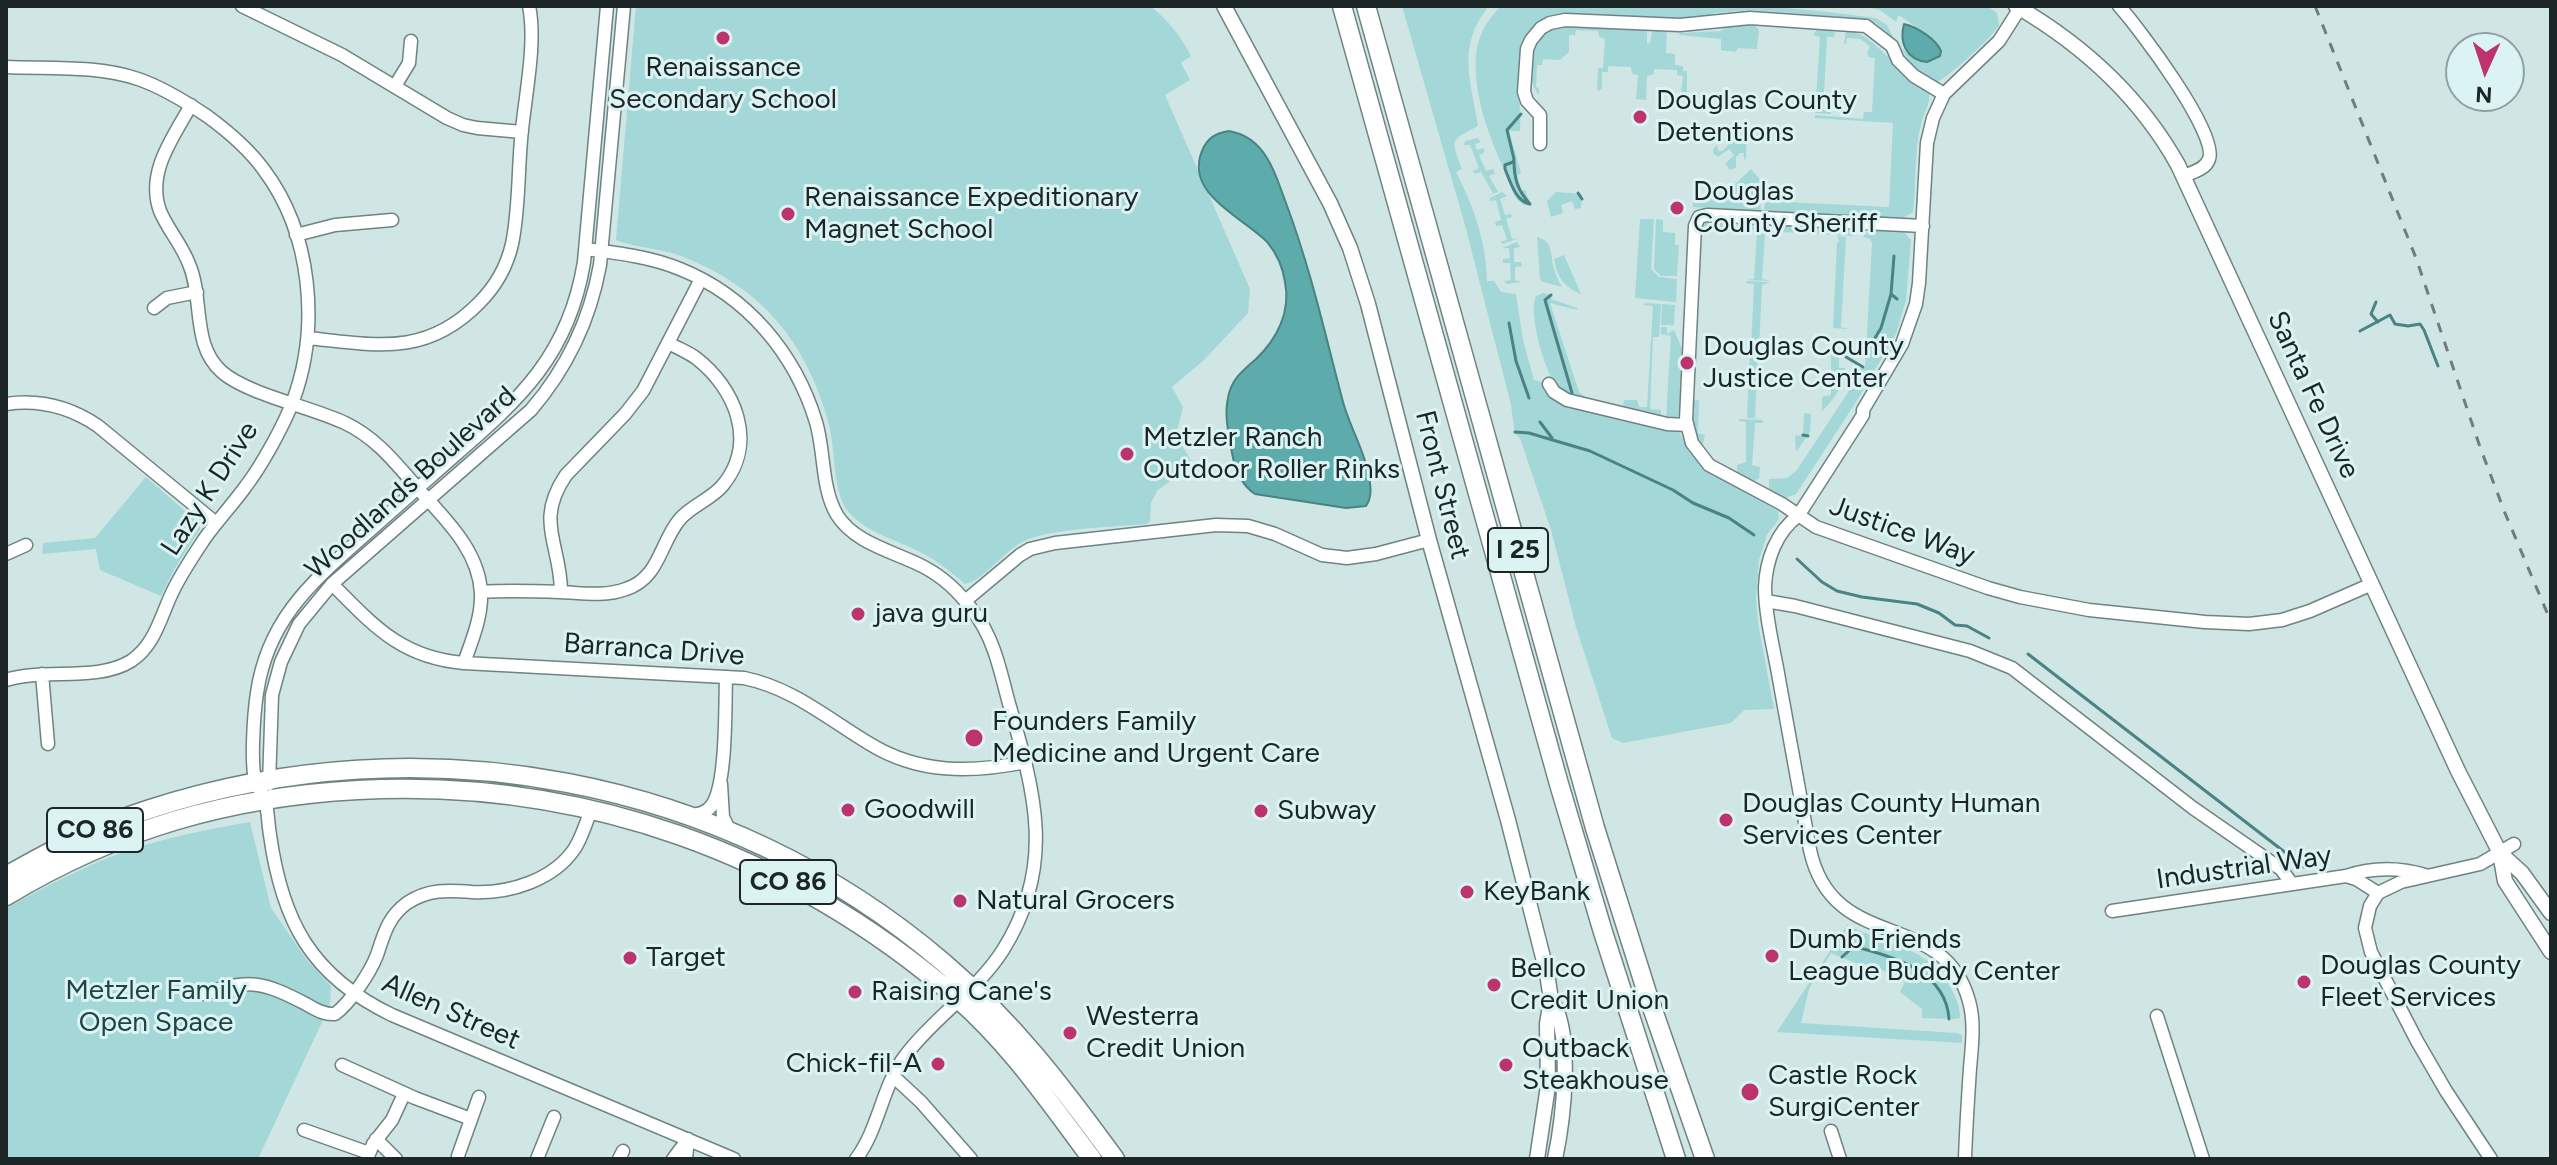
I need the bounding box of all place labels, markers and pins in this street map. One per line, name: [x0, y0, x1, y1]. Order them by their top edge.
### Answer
marker: Renaissance Secondary School: [714, 29, 732, 47]
place label: Renaissance Secondary School: [609, 51, 837, 117]
place label: Douglas County Detentions: [1656, 84, 1857, 150]
marker: Douglas County Detentions: [1631, 108, 1649, 126]
place label: Douglas County Sheriff: [1693, 175, 1878, 241]
place label: Renaissance Expeditionary Magnet School: [804, 181, 1139, 247]
marker: Douglas County Sheriff: [1668, 199, 1686, 217]
marker: Renaissance Expeditionary Magnet School: [779, 205, 797, 223]
place label: Douglas County Justice Center: [1703, 330, 1904, 396]
marker: Douglas County Justice Center: [1678, 354, 1696, 372]
place label: Metzler Ranch Outdoor Roller Rinks: [1143, 421, 1400, 487]
marker: Metzler Ranch Outdoor Roller Rinks: [1118, 445, 1136, 463]
place label: java guru: [874, 597, 988, 631]
marker: java guru: [849, 605, 867, 623]
place label: Founders Family Medicine and Urgent Care: [992, 705, 1320, 771]
marker: Founders Family Medicine and Urgent Care: [963, 727, 985, 749]
place label: Douglas County Human Services Center: [1742, 787, 2040, 853]
place label: Goodwill: [864, 793, 975, 827]
place label: Subway: [1277, 794, 1376, 828]
marker: Goodwill: [839, 801, 857, 819]
marker: Subway: [1252, 802, 1270, 820]
marker: Douglas County Human Services Center: [1717, 811, 1735, 829]
place label: KeyBank: [1483, 875, 1590, 909]
marker: KeyBank: [1458, 883, 1476, 901]
place label: Natural Grocers: [976, 884, 1175, 918]
marker: Natural Grocers: [951, 892, 969, 910]
place label: Dumb Friends League Buddy Center: [1788, 923, 2060, 989]
place label: Target: [646, 941, 726, 975]
marker: Dumb Friends League Buddy Center: [1763, 947, 1781, 965]
marker: Target: [621, 949, 639, 967]
place label: Douglas County Fleet Services: [2320, 949, 2521, 1015]
place label: Bellco Credit Union: [1510, 952, 1669, 1018]
marker: Douglas County Fleet Services: [2295, 973, 2313, 991]
place label: Raising Cane's: [871, 975, 1052, 1009]
marker: Bellco Credit Union: [1485, 976, 1503, 994]
marker: Raising Cane's: [846, 983, 864, 1001]
place label: Westerra Credit Union: [1086, 1000, 1245, 1066]
marker: Westerra Credit Union: [1061, 1024, 1079, 1042]
place label: Outback Steakhouse: [1522, 1032, 1669, 1098]
place label: Chick-fil-A: [786, 1047, 922, 1081]
marker: Chick-fil-A: [929, 1055, 947, 1073]
marker: Outback Steakhouse: [1497, 1056, 1515, 1074]
place label: Castle Rock SurgiCenter: [1768, 1059, 1920, 1125]
marker: Castle Rock SurgiCenter: [1739, 1081, 1761, 1103]

